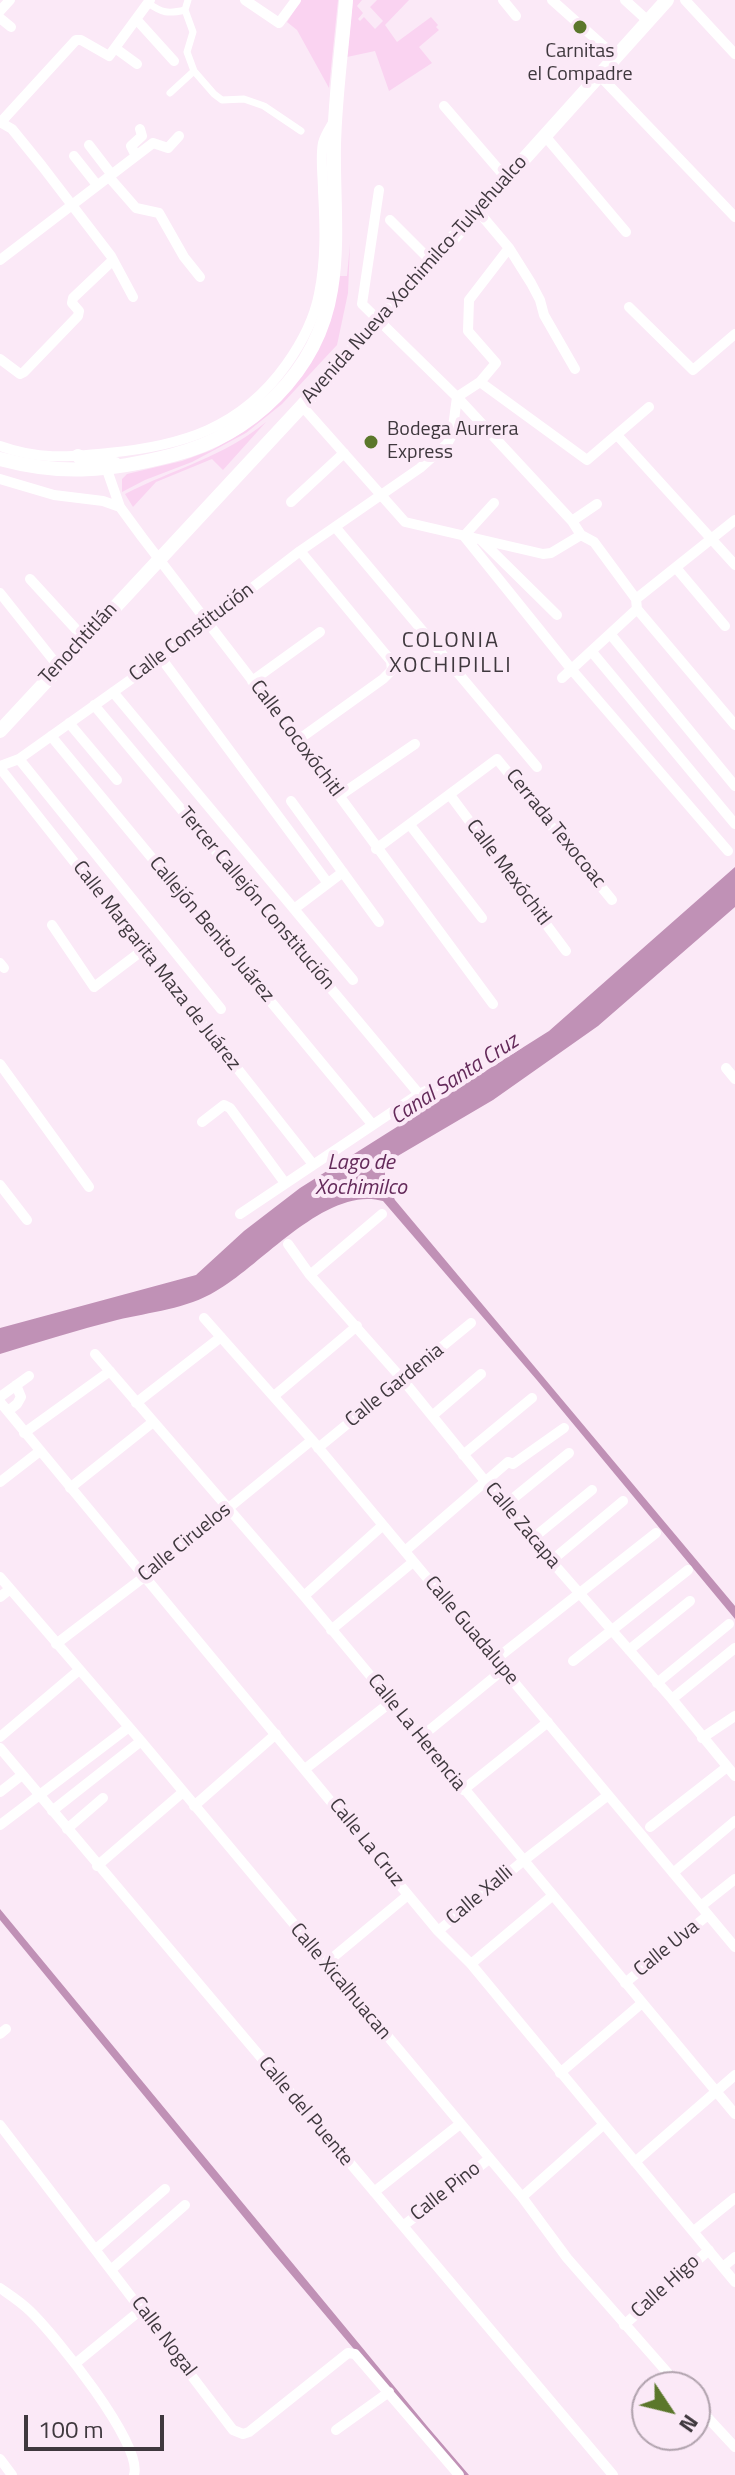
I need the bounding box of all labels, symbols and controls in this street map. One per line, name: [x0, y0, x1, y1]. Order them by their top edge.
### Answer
marker: Carnitas el Compadre: [571, 18, 589, 36]
place label: Carnitas el Compadre: [527, 40, 633, 87]
street label: Avenida Nueva Xochimilco-Tulyehualco: [297, 151, 533, 409]
place label: Bodega Aurrera Express: [387, 418, 518, 465]
marker: Bodega Aurrera Express: [362, 433, 380, 451]
street label: Calle Constitución: [125, 578, 259, 688]
street label: Tenochtitlán: [35, 598, 123, 690]
district label: COLONIA XOCHIPILLI: [389, 629, 513, 680]
street label: Calle Cocoxóchitl: [244, 676, 348, 802]
street label: Cerrada Texocoac: [500, 765, 610, 893]
street label: Tercer Callejón Constitución: [173, 803, 339, 995]
street label: Calle Mexóchitl: [460, 815, 556, 931]
street label: Callejón Benito Juárez: [143, 853, 279, 1007]
street label: Calle Margarita Maza de Juárez: [67, 857, 245, 1075]
water label: Canal Santa Cruz: [386, 1029, 524, 1131]
water label: Lago de Xochimilco: [315, 1151, 407, 1202]
street label: Calle Gardenia: [341, 1339, 449, 1433]
street label: Calle Zacapa: [479, 1478, 565, 1574]
street label: Calle Ciruelos: [134, 1498, 236, 1588]
street label: Calle Guadalupe: [419, 1572, 523, 1690]
street label: Calle La Herencia: [362, 1670, 470, 1796]
street label: Calle La Cruz: [323, 1794, 409, 1892]
street label: Calle Xalli: [442, 1861, 518, 1931]
street label: Calle Uva: [630, 1915, 704, 1983]
street label: Calle Xicalhuacan: [284, 1919, 396, 2045]
street label: Calle del Puente: [253, 2053, 357, 2171]
street label: Calle Pino: [406, 2157, 486, 2227]
street label: Calle Higo: [627, 2250, 705, 2324]
street label: Calle Nogal: [125, 2292, 201, 2382]
north arrow: [631, 2371, 711, 2451]
scale bar: [28, 2399, 168, 2449]
text: N: [671, 2408, 707, 2440]
text: 100 m: [38, 2411, 104, 2447]

